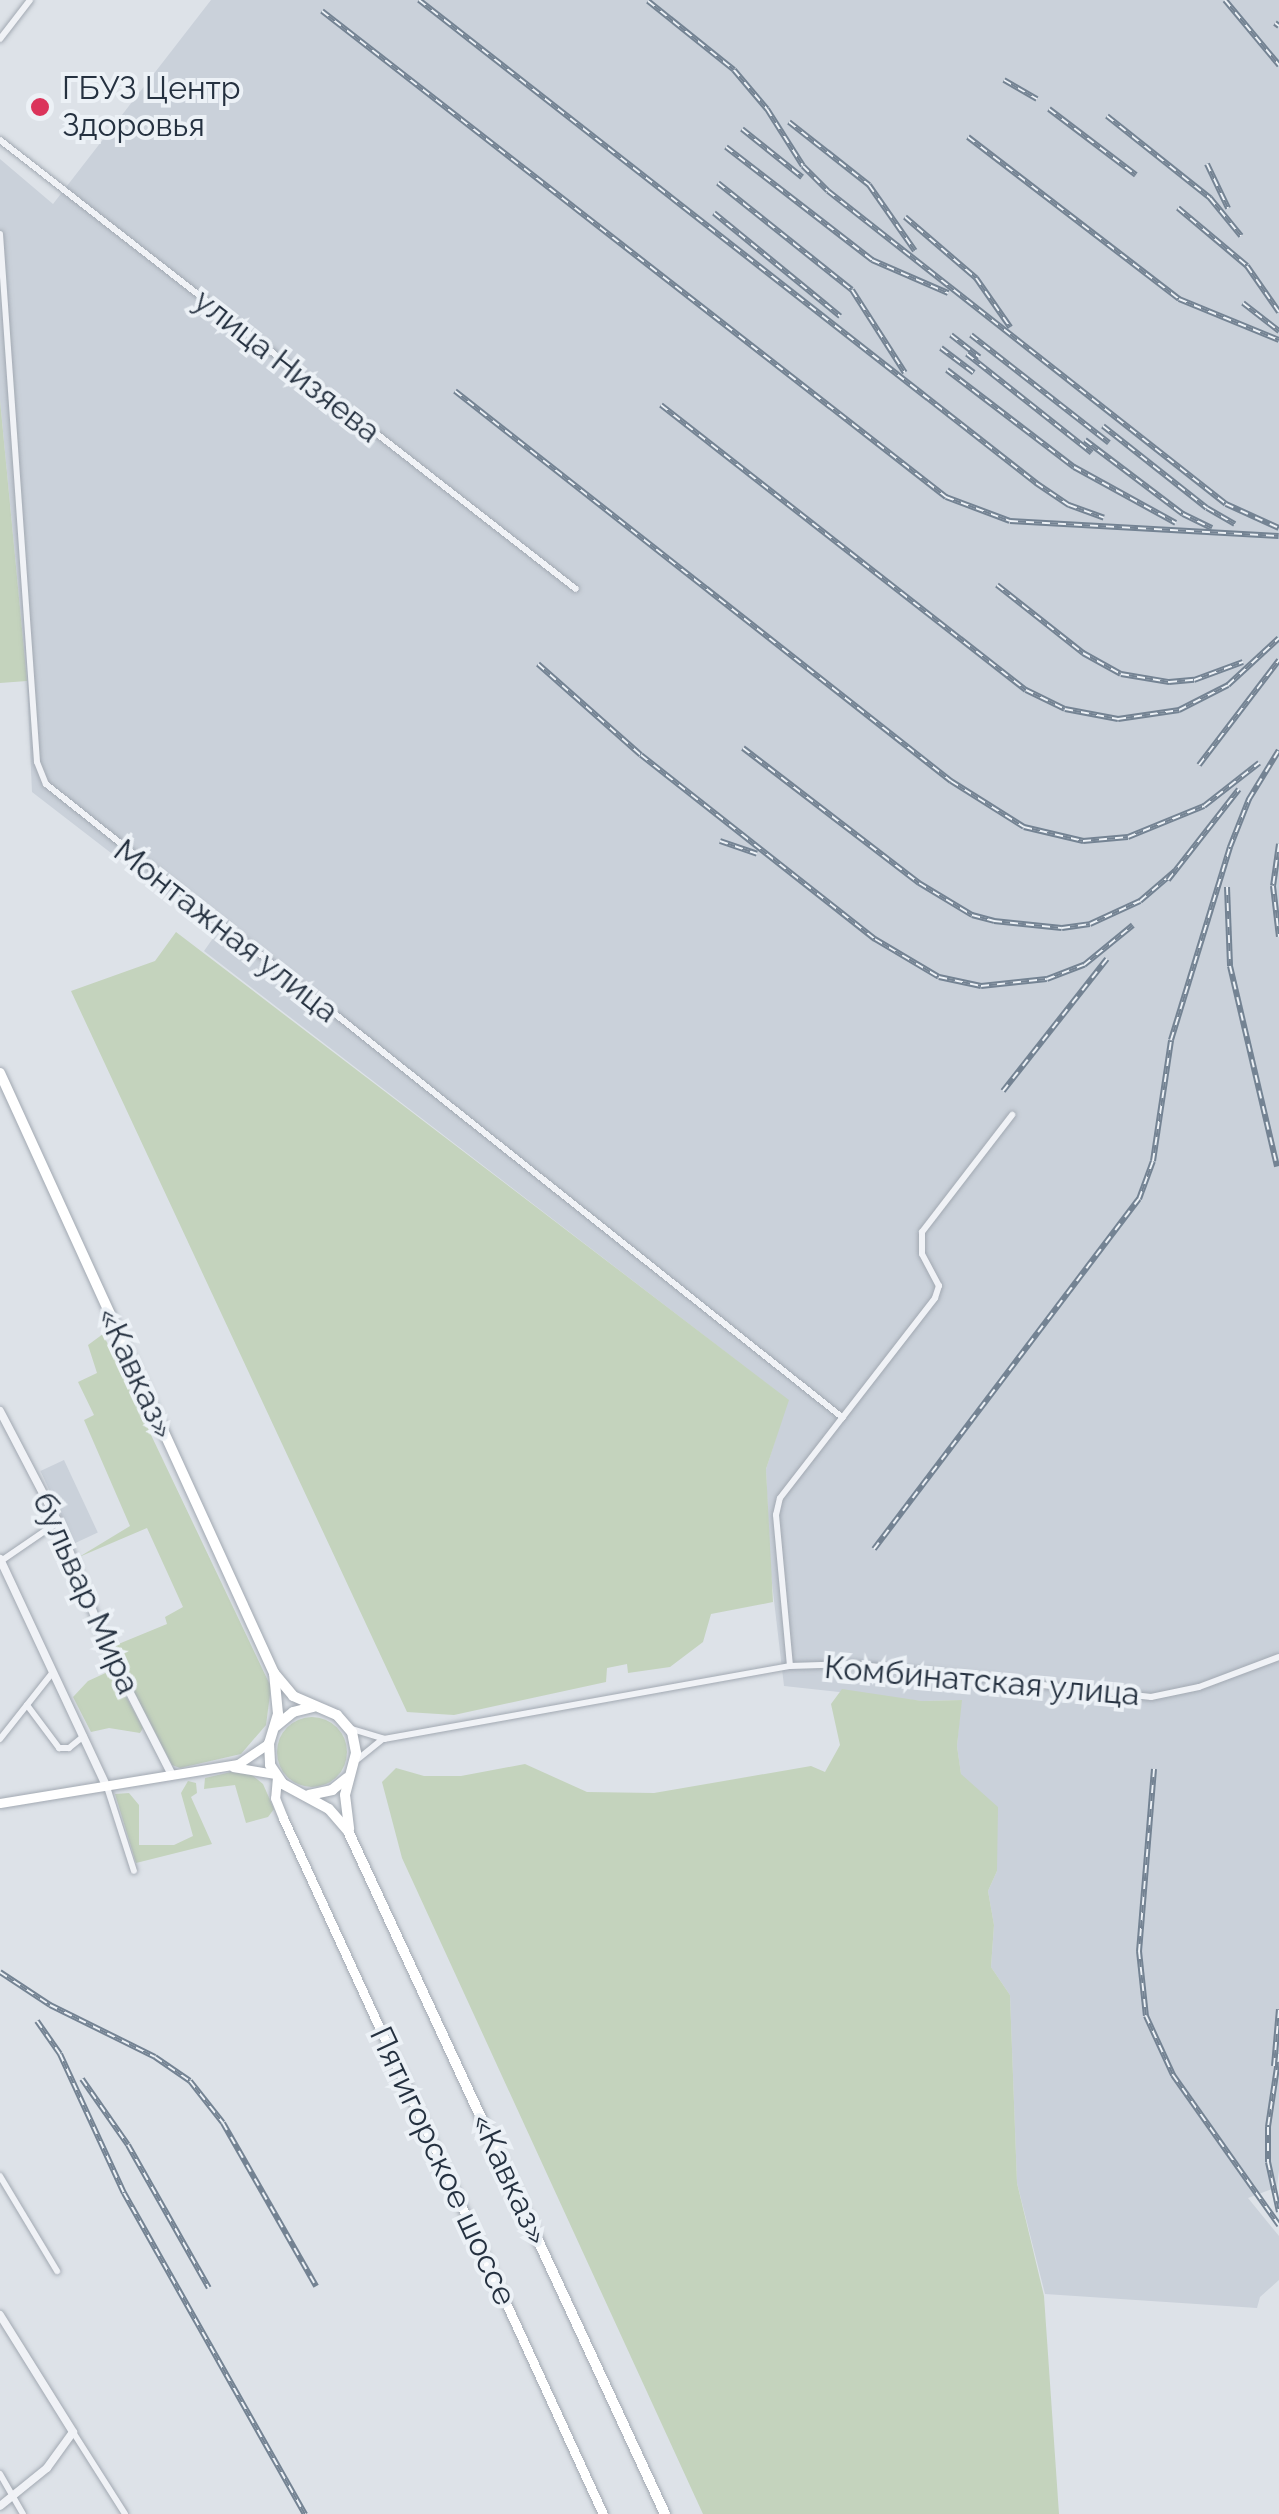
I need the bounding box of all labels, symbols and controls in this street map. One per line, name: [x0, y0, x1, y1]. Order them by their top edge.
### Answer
place label: ГБУЗ Центр Здоровья: [62, 70, 241, 145]
marker: ГБУЗ Центр Здоровья: [27, 94, 53, 120]
street label: улица Низяева: [186, 281, 388, 451]
street label: Монтажная улица: [106, 831, 346, 1031]
street label: «Кавказ»: [89, 1301, 183, 1445]
street label: бульвар Мира: [24, 1486, 148, 1700]
street label: Комбинатская улица: [822, 1648, 1142, 1714]
street label: Пятигорское шоссе: [362, 2021, 524, 2311]
street label: «Кавказ»: [463, 2107, 557, 2251]

